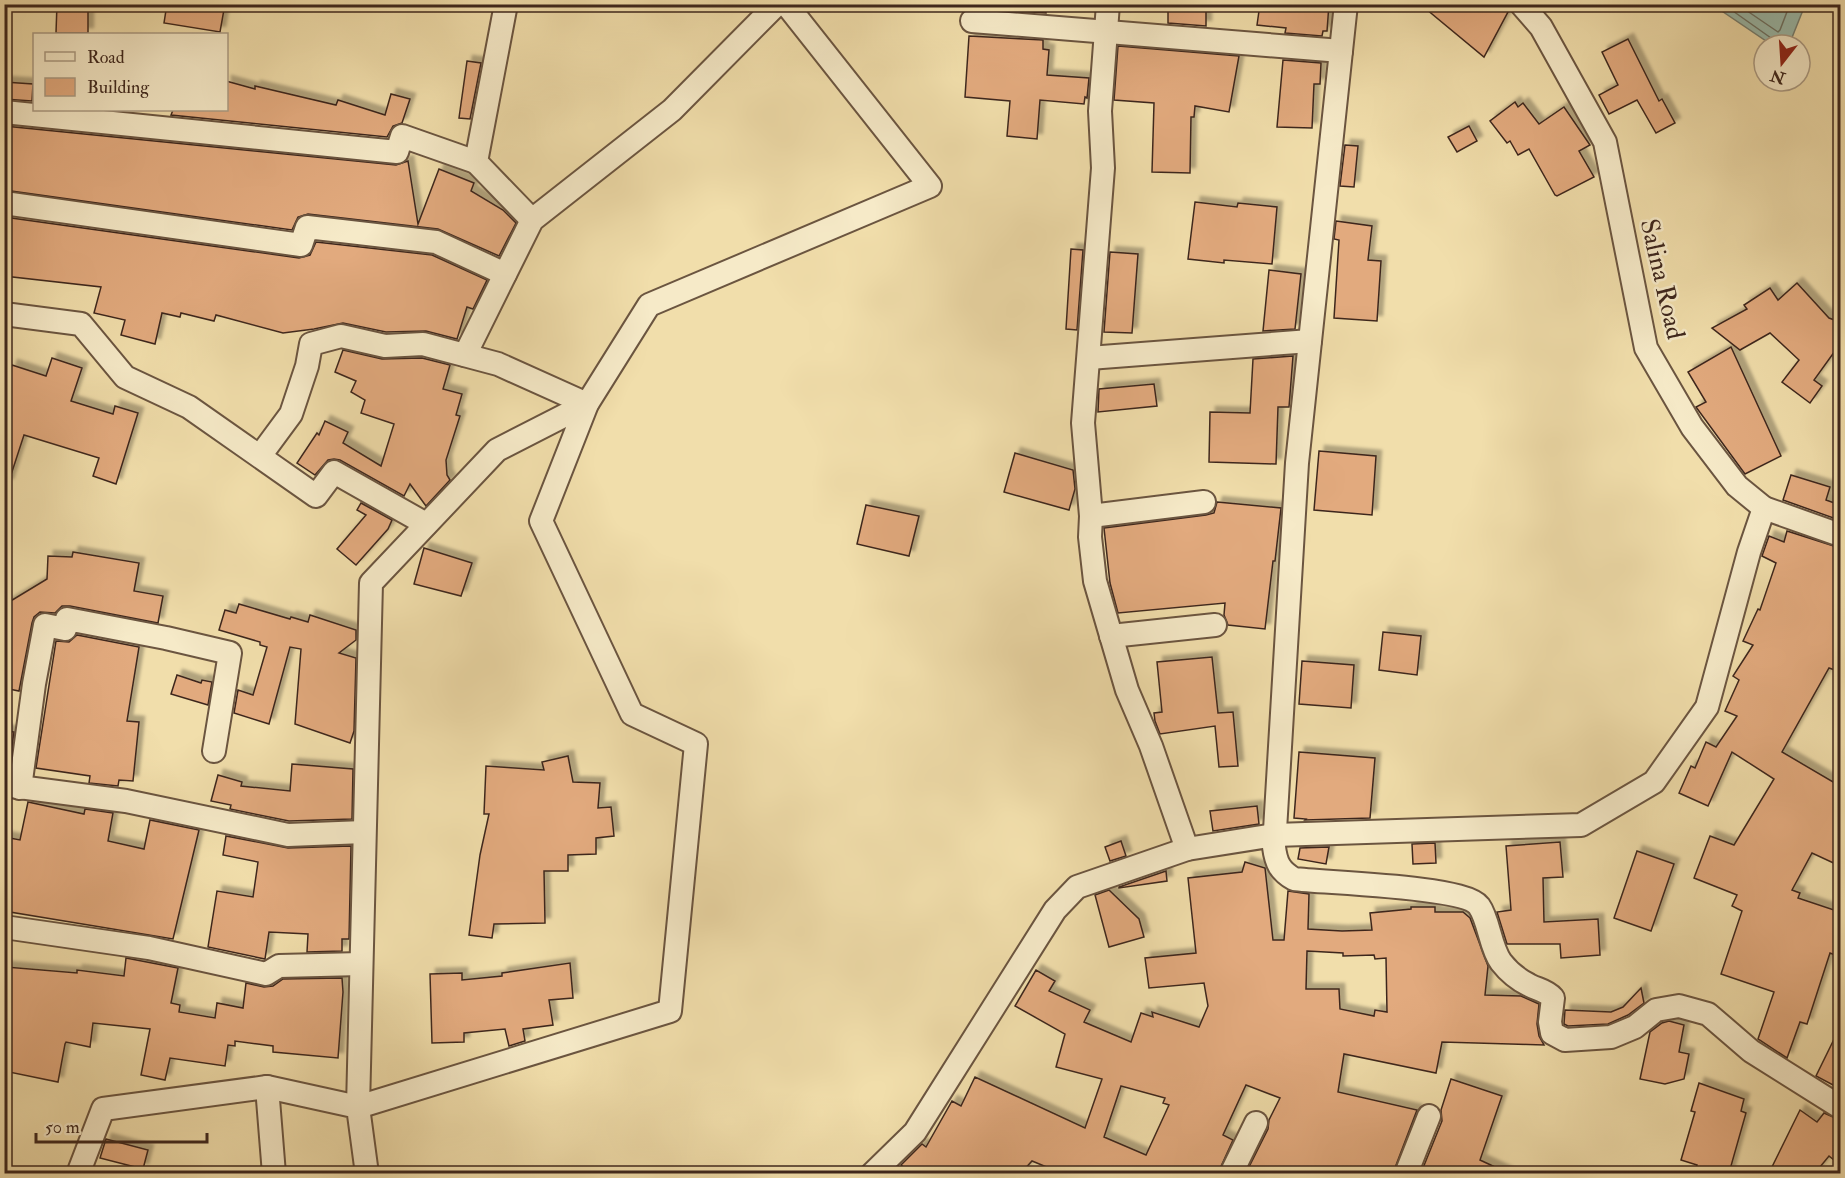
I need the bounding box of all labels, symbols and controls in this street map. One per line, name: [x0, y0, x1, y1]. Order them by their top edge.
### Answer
legend: [33, 33, 228, 111]
north arrow: [1752, 33, 1812, 93]
text: Road: [87, 46, 125, 69]
text: N: [1767, 65, 1789, 88]
text: Building: [87, 76, 150, 99]
street label: Salina Road: [1633, 216, 1691, 343]
scale bar: [36, 1106, 207, 1144]
text: 50 m: [45, 1116, 80, 1139]

